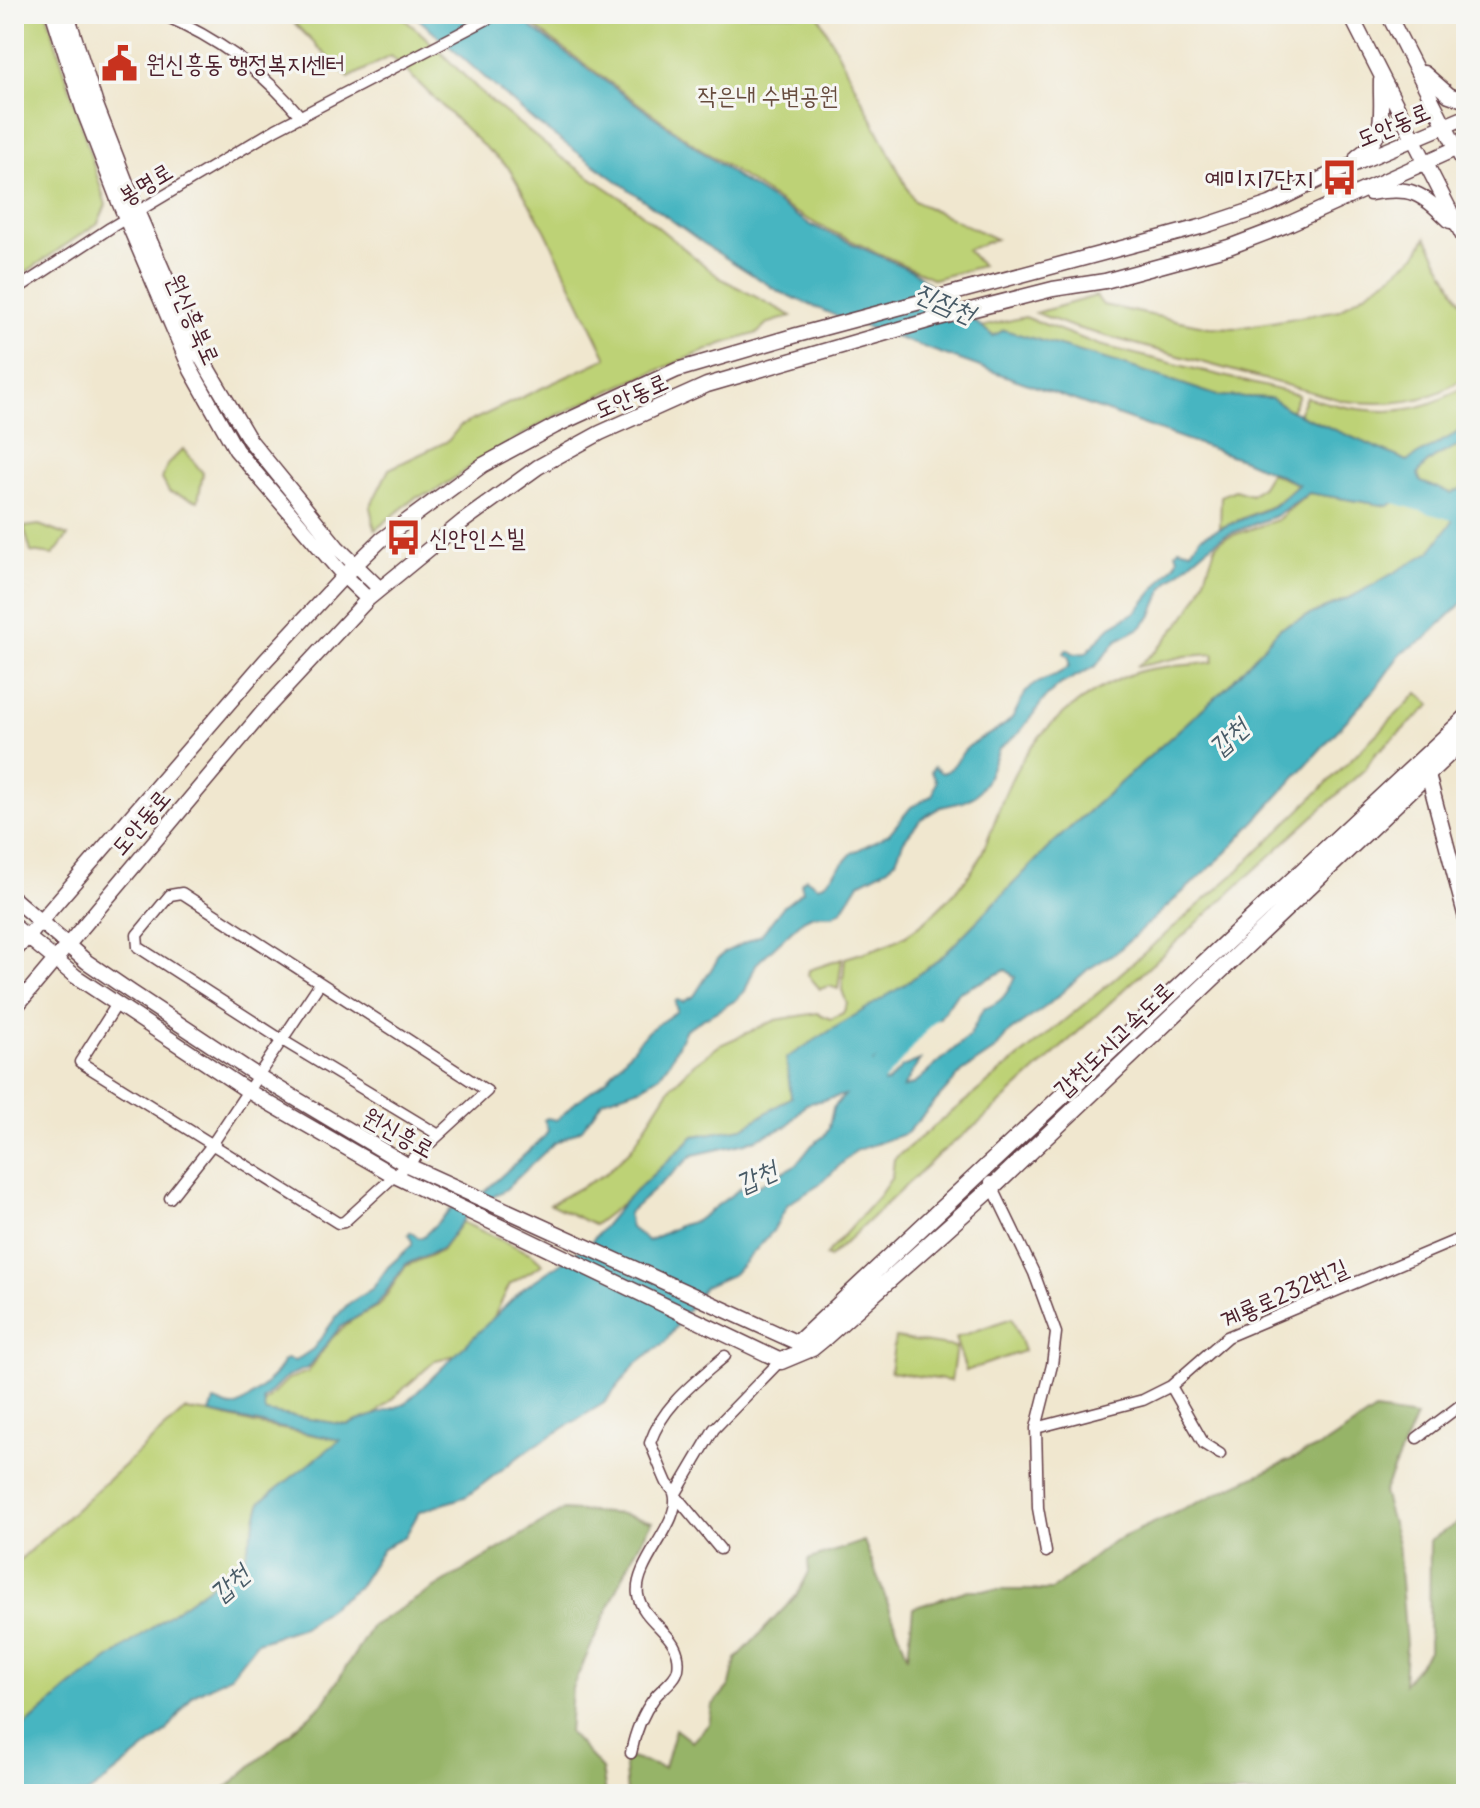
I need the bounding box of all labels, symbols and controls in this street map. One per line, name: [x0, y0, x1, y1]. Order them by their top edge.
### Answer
public building icon: 원신흥동 행정복지센터: [101, 44, 139, 82]
place label: 원신흥동 행정복지센터: [146, 48, 345, 78]
park label: 작은내 수변공원: [698, 80, 838, 110]
street label: 도안동로: [1352, 95, 1434, 153]
street label: 봉명로: [112, 155, 178, 211]
bus stop icon: 예미지7단지: [1320, 159, 1358, 197]
place label: 예미지7단지: [1205, 163, 1313, 193]
street label: 원신흥북로: [161, 269, 227, 369]
water label: 진잠천: [910, 274, 983, 331]
street label: 도안동로: [590, 366, 672, 424]
bus stop icon: 신안인스빌: [384, 518, 422, 556]
place label: 신안인스빌: [429, 522, 526, 552]
water label: 갑천: [1201, 709, 1257, 763]
street label: 도안동로: [104, 783, 176, 861]
street label: 갑천도시고속도로: [1047, 975, 1179, 1103]
street label: 원신흥로: [358, 1100, 440, 1164]
water label: 갑천: [730, 1151, 785, 1200]
street label: 계룡로232번길: [1216, 1252, 1352, 1334]
water label: 갑천: [202, 1555, 258, 1609]

